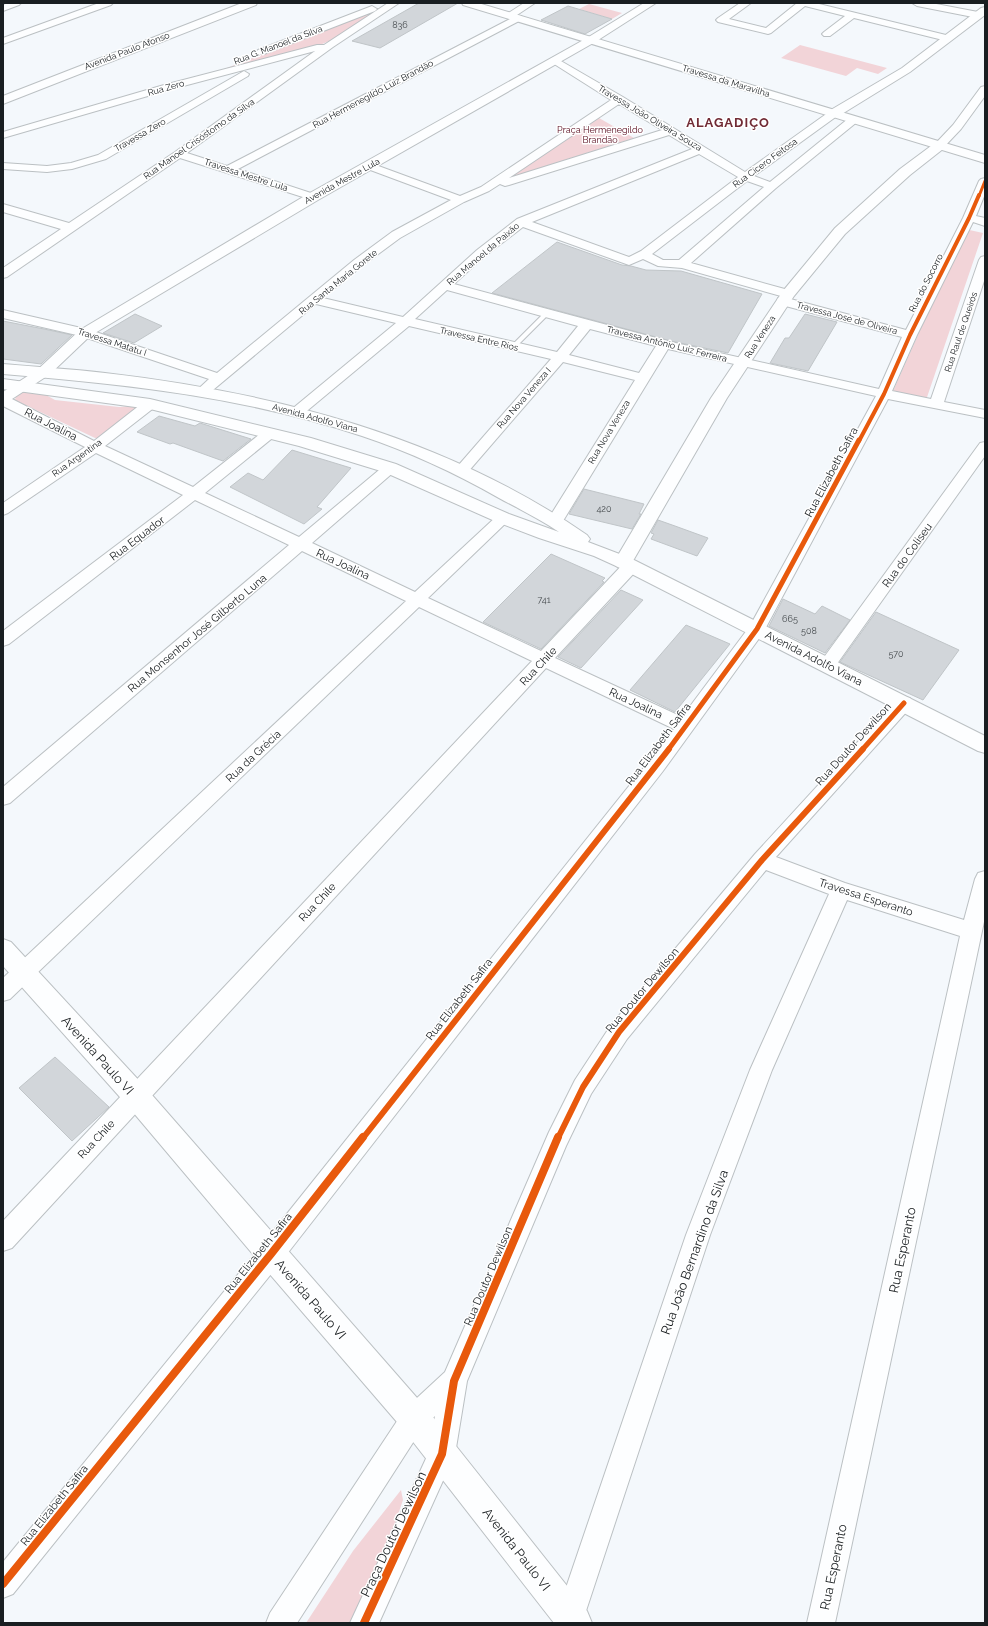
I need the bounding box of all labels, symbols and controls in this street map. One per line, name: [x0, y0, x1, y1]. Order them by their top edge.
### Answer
house number: 836: [392, 20, 408, 30]
street label: Rua G. Manoel da Silva: [232, 23, 324, 67]
street label: Avenida Paulo Afonso: [83, 30, 171, 72]
street label: Rua Hermenegildo Luiz Brandão: [311, 58, 435, 130]
street label: Travessa da Maravilha: [681, 63, 771, 99]
street label: Rua Zero: [147, 78, 185, 98]
street label: Travessa João Oliveira Souza: [596, 83, 704, 153]
street label: Rua Manoel Crisóstomo da Silva: [142, 97, 256, 181]
district label: ALAGADIÇO: [686, 115, 770, 130]
street label: Travessa Zero: [113, 116, 167, 154]
park label: Praça Hermenegildo Brandão: [557, 125, 643, 145]
street label: Rua Cícero Feitosa: [731, 136, 799, 190]
street label: Avenida Mestre Lula: [303, 156, 382, 206]
street label: Travessa Mestre Lula: [203, 157, 289, 193]
street label: Rua Manoel da Paixão: [445, 221, 521, 287]
street label: Rua Santa Maria Gorete: [297, 247, 380, 317]
street label: Rua do Socorro: [907, 252, 945, 314]
street label: Rua Raul de Queirós: [943, 290, 980, 373]
street label: Travessa José de Oliveira: [795, 300, 899, 336]
street label: Rua Veneza: [743, 314, 777, 360]
street label: Travessa Antônio Luiz Ferreira: [606, 324, 728, 364]
street label: Travessa Entre Rios: [439, 325, 520, 353]
street label: Travessa Matatu I: [76, 326, 148, 358]
street label: Rua Nova Veneza I: [495, 366, 553, 430]
street label: Rua Nova Veneza: [586, 398, 632, 466]
street label: Avenida Adolfo Viana: [271, 402, 359, 434]
street label: Rua Joalina: [22, 406, 79, 443]
street label: Rua Elizabeth Safira: [802, 425, 861, 519]
street label: Rua Argentina: [50, 437, 104, 479]
house number: 420: [596, 504, 612, 514]
street label: Rua Equador: [107, 513, 167, 563]
street label: Rua do Coliseu: [880, 521, 935, 590]
street label: Rua Joalina: [314, 546, 372, 583]
street label: Rua Monsenhor José Gilberto Luna: [125, 571, 269, 695]
house number: 741: [537, 595, 551, 605]
house number: 665: [782, 614, 798, 624]
house number: 508: [801, 626, 817, 636]
street label: Avenida Adolfo Viana: [763, 628, 865, 689]
street label: Rua Chile: [517, 644, 560, 688]
house number: 570: [888, 649, 904, 659]
street label: Rua Joalina: [607, 685, 665, 722]
street label: Rua Elizabeth Safira: [623, 700, 694, 788]
street label: Rua Doutor Dewilson: [813, 700, 894, 788]
street label: Rua da Grécia: [223, 728, 284, 785]
street label: Travessa Esperanto: [817, 876, 915, 919]
street label: Rua Chile: [296, 880, 339, 924]
street label: Rua Doutor Dewilson: [603, 945, 682, 1035]
street label: Rua Elizabeth Safira: [423, 956, 495, 1043]
street label: Avenida Paulo VI: [58, 1013, 137, 1098]
street label: Rua Chile: [75, 1117, 118, 1161]
street label: Rua João Bernardino da Silva: [658, 1168, 731, 1336]
street label: Rua Esperanto: [886, 1206, 919, 1294]
street label: Rua Elizabeth Safira: [222, 1210, 295, 1296]
street label: Rua Doutor Dewilson: [462, 1225, 515, 1328]
street label: Avenida Paulo VI: [272, 1256, 349, 1342]
street label: Rua Elizabeth Safira: [18, 1462, 91, 1548]
street label: Praça Doutor Dewilson: [358, 1469, 429, 1599]
street label: Avenida Paulo VI: [480, 1505, 553, 1594]
street label: Rua Esperanto: [817, 1523, 850, 1611]

